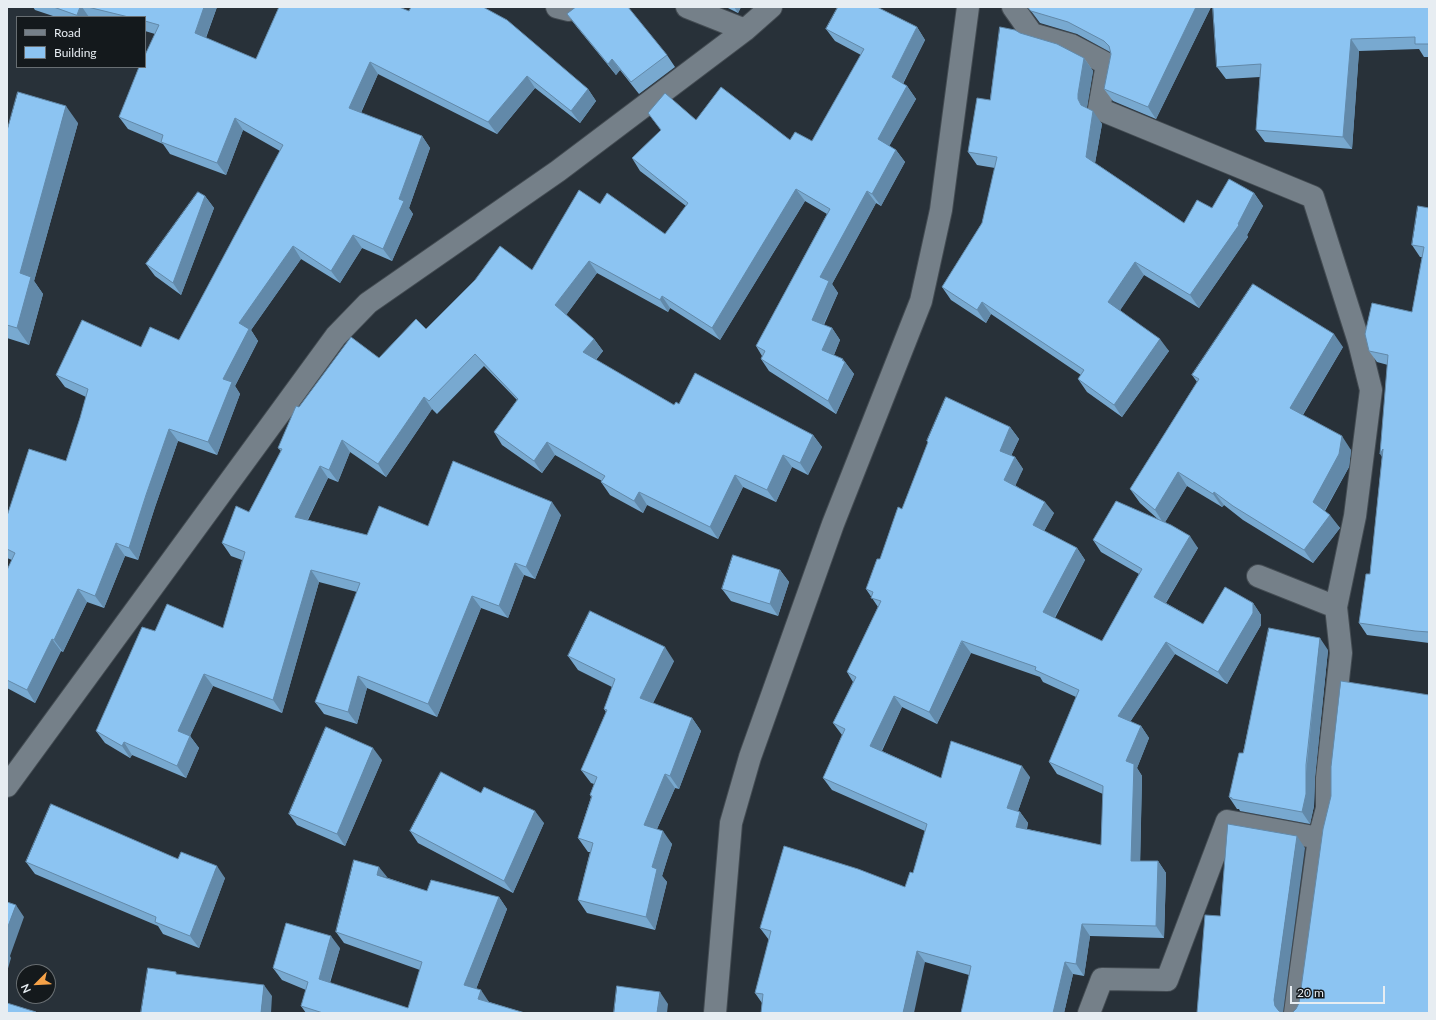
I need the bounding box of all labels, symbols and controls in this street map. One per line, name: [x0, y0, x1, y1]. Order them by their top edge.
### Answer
legend: [16, 16, 146, 68]
text: Road: [54, 25, 81, 40]
text: Building: [54, 45, 97, 60]
north arrow: [16, 964, 56, 1004]
scale bar: [1292, 978, 1387, 1004]
text: N: [18, 982, 33, 995]
text: 20 m: [1297, 985, 1324, 1000]

